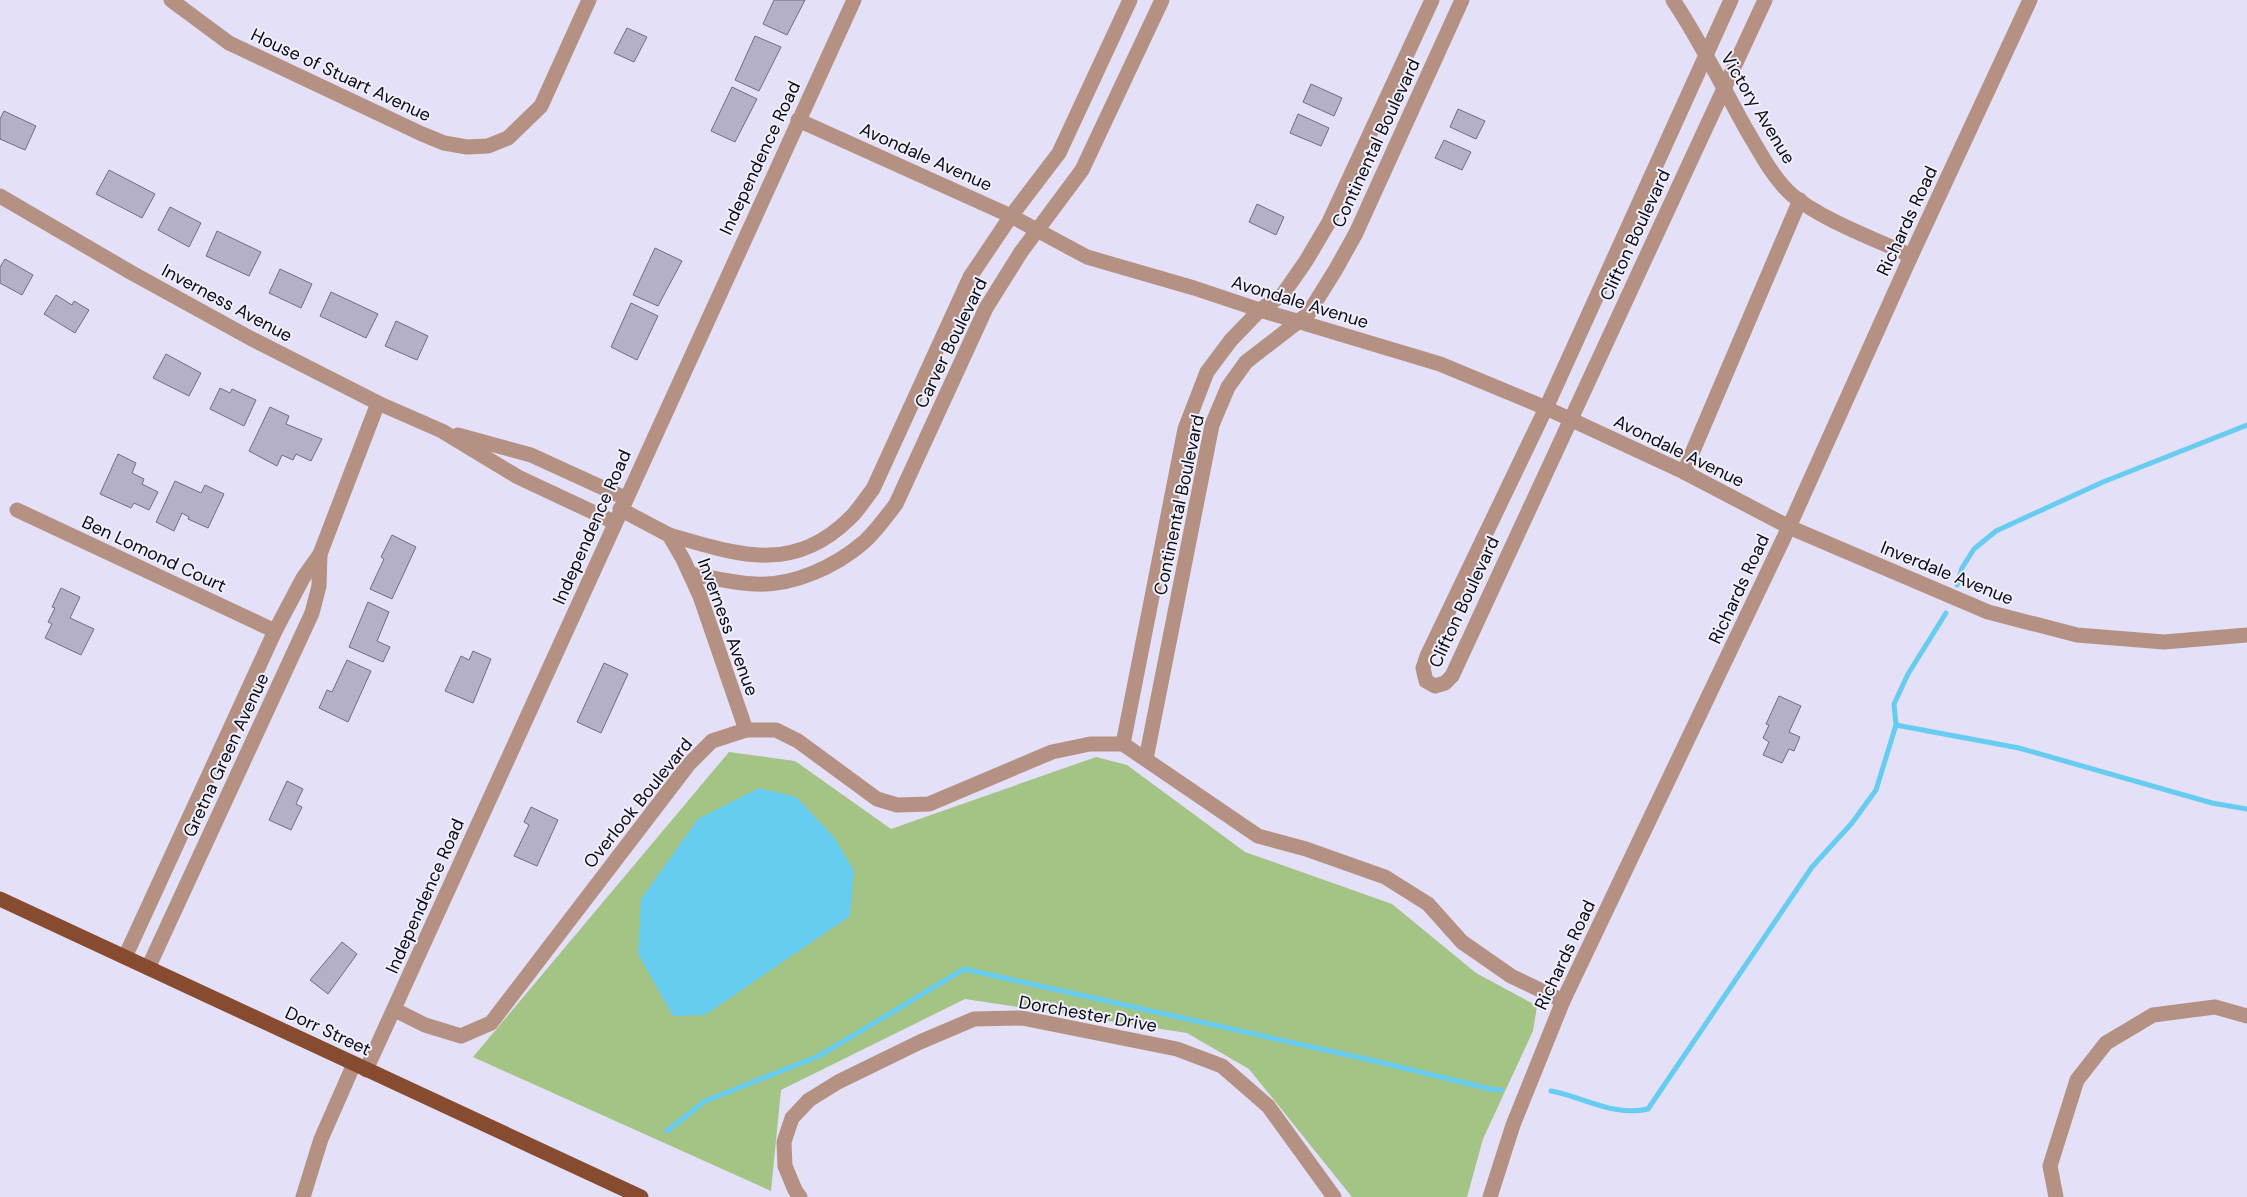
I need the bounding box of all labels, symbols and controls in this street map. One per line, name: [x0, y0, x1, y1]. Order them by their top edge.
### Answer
street label: House of Stuart Avenue: [247, 23, 435, 127]
street label: Victory Avenue: [1715, 48, 1801, 168]
street label: Continental Boulevard: [1326, 55, 1426, 231]
street label: Independence Road: [714, 77, 806, 239]
street label: Avondale Avenue: [856, 117, 996, 197]
street label: Richards Road: [1871, 162, 1943, 280]
street label: Clifton Boulevard: [1594, 166, 1676, 304]
street label: Inverness Avenue: [157, 258, 297, 348]
street label: Avondale Avenue: [1228, 270, 1372, 334]
street label: Carver Boulevard: [909, 274, 993, 412]
street label: Avondale Avenue: [1610, 409, 1748, 493]
street label: Continental Boulevard: [1148, 413, 1210, 597]
street label: Independence Road: [547, 446, 637, 608]
street label: Ben Lomond Court: [78, 510, 230, 598]
street label: Richards Road: [1703, 530, 1775, 648]
street label: Clifton Boulevard: [1423, 533, 1505, 671]
street label: Inverdale Avenue: [1877, 535, 2017, 611]
street label: Inverness Avenue: [692, 555, 764, 699]
street label: Gretna Green Avenue: [177, 669, 275, 841]
street label: Overlook Boulevard: [578, 733, 698, 873]
street label: Independence Road: [380, 815, 470, 977]
street label: Richards Road: [1529, 896, 1601, 1014]
street label: Dorchester Drive: [1017, 990, 1159, 1038]
street label: Dorr Street: [281, 1001, 375, 1061]

